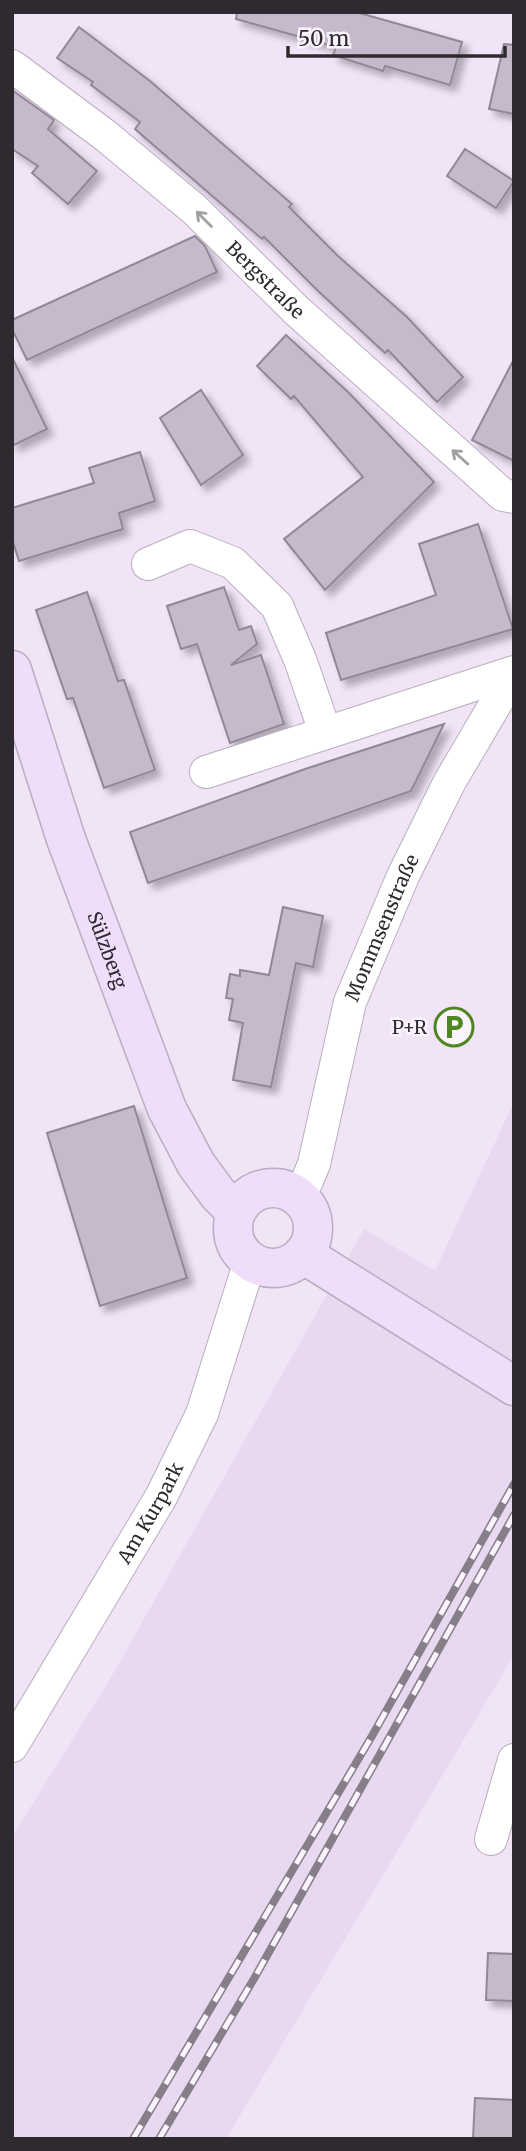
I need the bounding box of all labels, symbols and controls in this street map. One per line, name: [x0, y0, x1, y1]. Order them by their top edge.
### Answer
scale bar: [288, 14, 505, 58]
text: 50 m: [298, 25, 349, 52]
one-way arrow: [196, 210, 213, 227]
street label: Bergstraße: [221, 236, 309, 324]
one-way arrow: [452, 449, 470, 465]
street label: Mommsenstraße: [340, 850, 424, 1005]
street label: Sülzberg: [82, 908, 133, 992]
parking icon: P+R: [433, 1006, 475, 1048]
place label: P+R: [392, 1015, 428, 1039]
street label: Am Kurpark: [111, 1458, 188, 1569]

